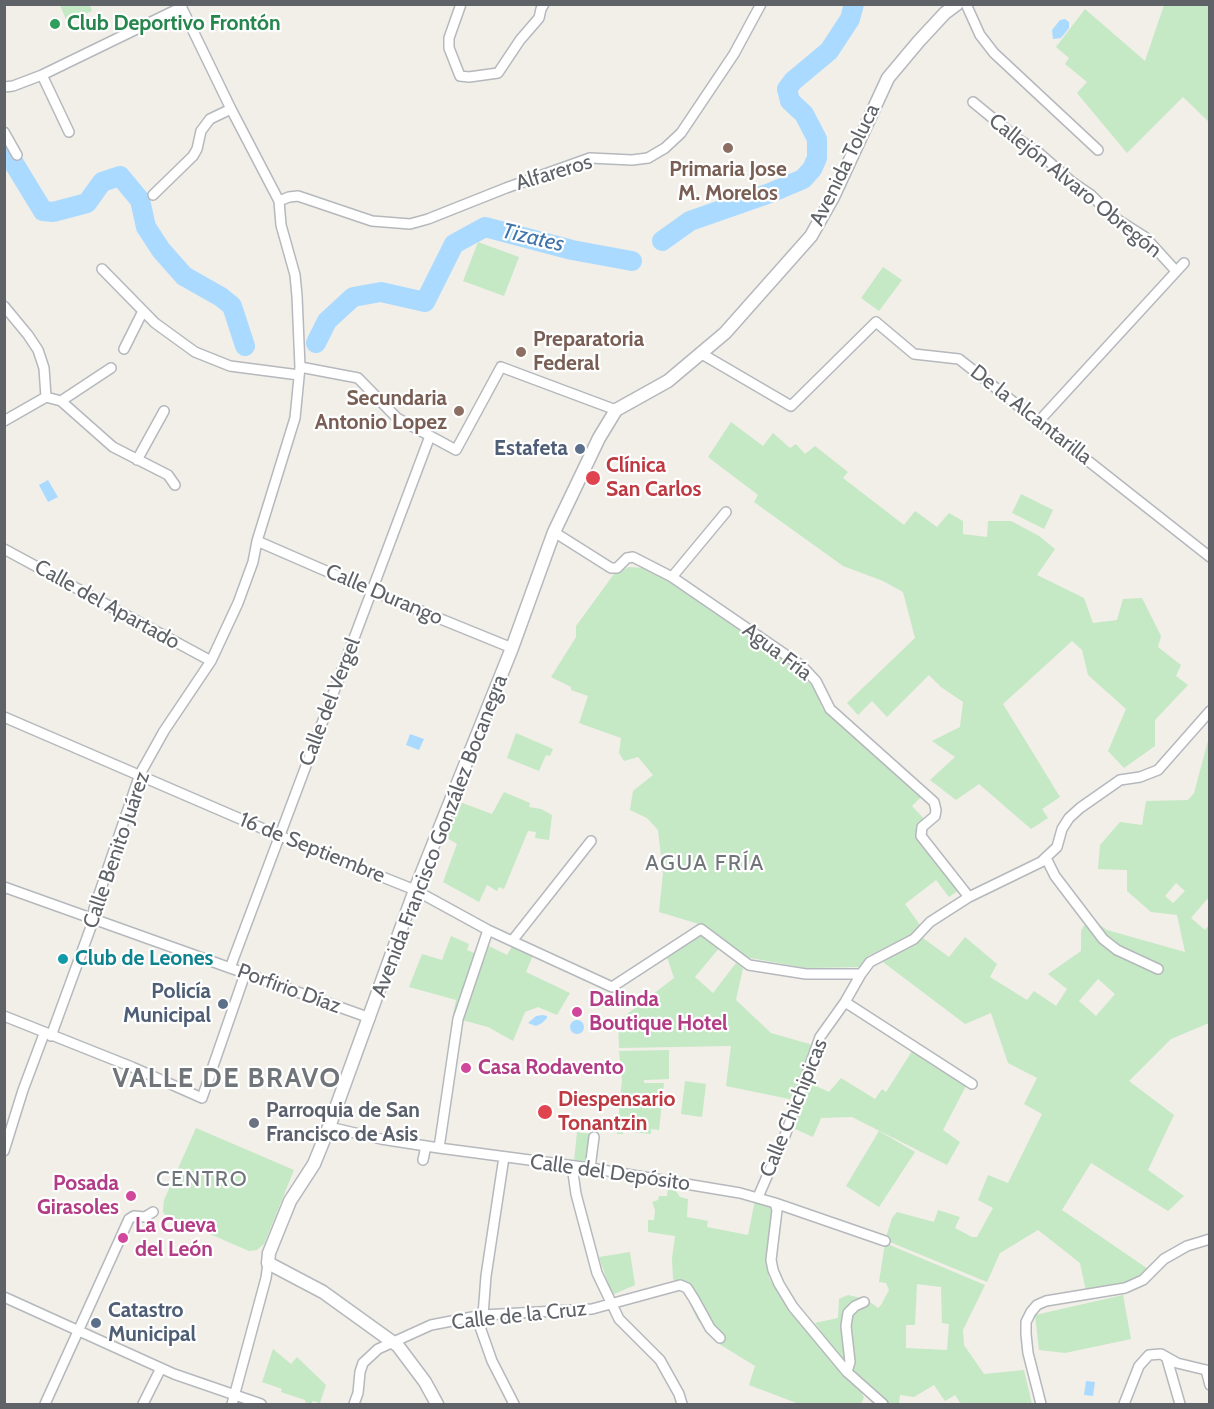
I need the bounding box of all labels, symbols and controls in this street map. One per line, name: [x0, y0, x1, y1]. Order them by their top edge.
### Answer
place label: Club Deportivo Frontón: [67, 11, 281, 37]
marker: Club Deportivo Frontón: [48, 17, 62, 31]
street label: Avenida Toluca: [805, 100, 885, 230]
street label: Callejón Alvaro Obregón: [983, 109, 1167, 263]
marker: Primaria Jose M. Morelos: [721, 141, 735, 155]
street label: Alfareros: [513, 149, 595, 197]
place label: Primaria Jose M. Morelos: [669, 157, 787, 207]
water label: Tizates: [500, 218, 566, 258]
place label: Preparatoria Federal: [533, 327, 644, 377]
marker: Preparatoria Federal: [514, 345, 528, 359]
street label: De la Alcantarilla: [965, 360, 1097, 470]
place label: Secundaria Antonio Lopez: [315, 386, 447, 436]
marker: Secundaria Antonio Lopez: [452, 404, 466, 418]
place label: Estafeta: [494, 436, 568, 462]
marker: Estafeta: [573, 442, 587, 456]
place label: Clínica San Carlos: [606, 453, 701, 503]
marker: Clínica San Carlos: [584, 469, 602, 487]
street label: Calle del Apartado: [30, 555, 184, 655]
street label: Calle Durango: [322, 559, 446, 631]
street label: Agua Fría: [737, 618, 817, 686]
street label: Calle del Vergel: [294, 634, 366, 770]
street label: Avenida Francisco González Bocanegra: [367, 671, 513, 1001]
street label: Calle Benito Juárez: [78, 768, 156, 932]
street label: 16 de Septiembre: [236, 807, 388, 889]
district label: AGUA FRÍA: [645, 851, 765, 877]
place label: Club de Leones: [75, 946, 213, 972]
marker: Club de Leones: [56, 952, 70, 966]
street label: Porfirio Díaz: [234, 959, 344, 1019]
place label: Policía Municipal: [123, 979, 211, 1029]
place label: Dalinda Boutique Hotel: [589, 987, 728, 1037]
marker: Policía Municipal: [216, 997, 230, 1011]
marker: Dalinda Boutique Hotel: [570, 1005, 584, 1019]
street label: Calle Chichipicas: [755, 1035, 833, 1181]
place label: Casa Rodavento: [478, 1055, 624, 1081]
marker: Casa Rodavento: [459, 1061, 473, 1075]
district label: VALLE DE BRAVO: [112, 1063, 342, 1095]
place label: Diespensario Tonantzin: [558, 1087, 675, 1137]
place label: Parroquia de San Francisco de Asis: [266, 1098, 420, 1148]
marker: Diespensario Tonantzin: [536, 1103, 554, 1121]
marker: Parroquia de San Francisco de Asis: [247, 1116, 261, 1130]
street label: Calle del Depósito: [528, 1149, 692, 1197]
district label: CENTRO: [156, 1167, 248, 1193]
place label: Posada Girasoles: [37, 1171, 119, 1221]
marker: Posada Girasoles: [124, 1189, 138, 1203]
place label: La Cueva del León: [135, 1213, 216, 1263]
marker: La Cueva del León: [116, 1231, 130, 1245]
street label: Calle de la Cruz: [450, 1296, 588, 1336]
place label: Catastro Municipal: [108, 1298, 196, 1348]
marker: Catastro Municipal: [89, 1316, 103, 1330]

